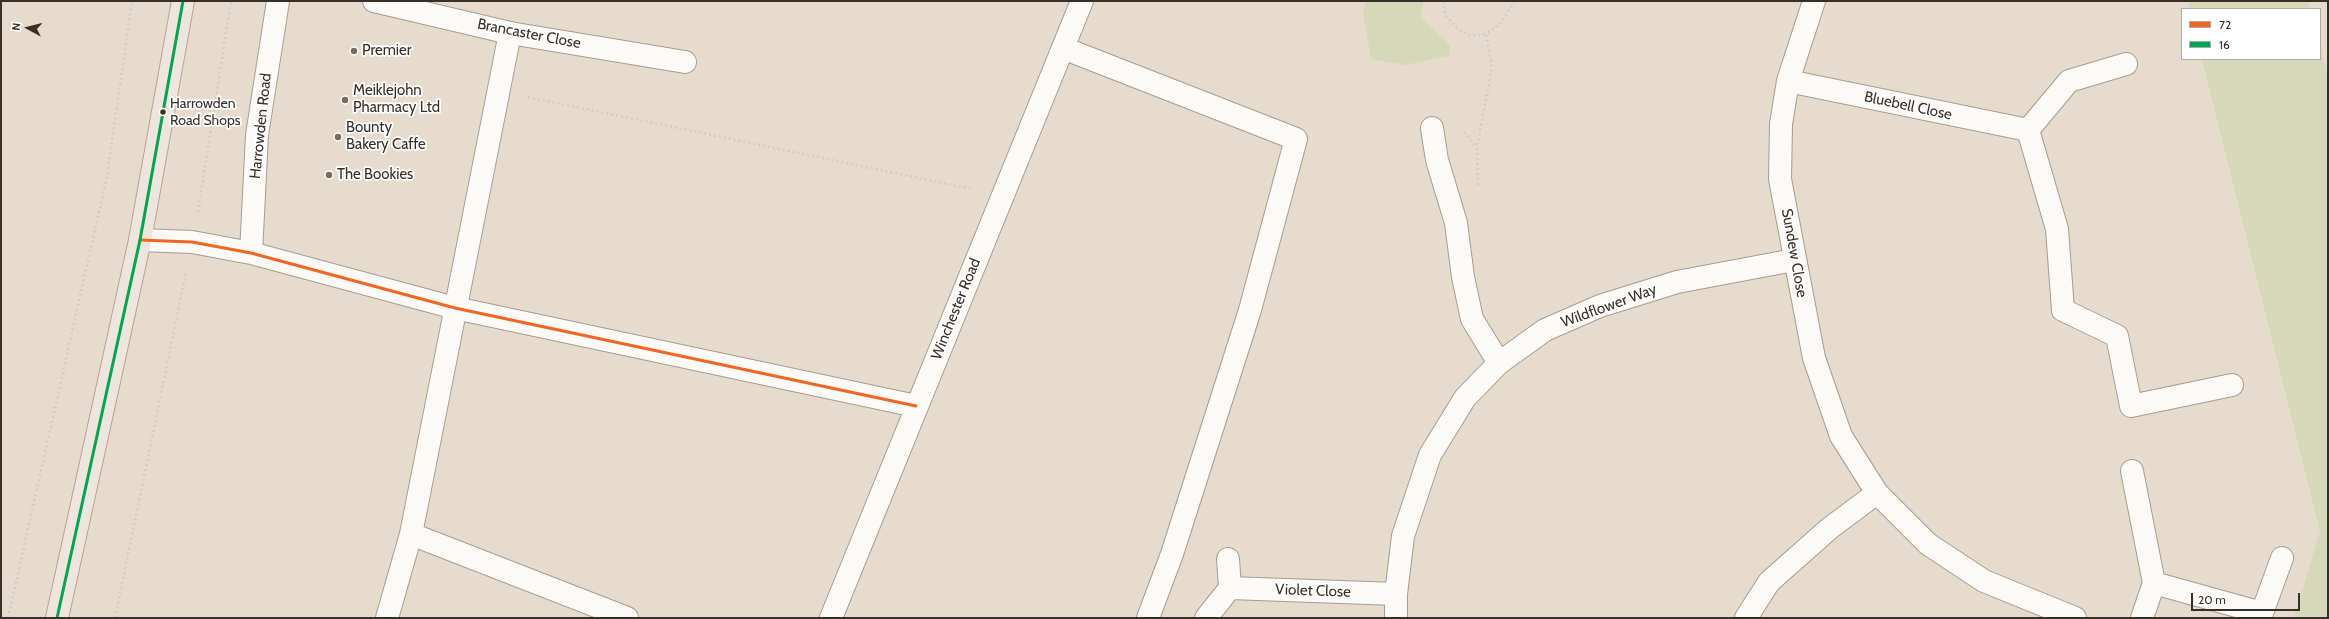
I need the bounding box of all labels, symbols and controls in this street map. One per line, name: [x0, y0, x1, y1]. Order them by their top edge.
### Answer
north arrow: [8, 8, 48, 48]
legend: [2181, 8, 2321, 60]
street label: Brancaster Close: [476, 15, 582, 53]
text: 72: [2219, 17, 2231, 32]
text: N: [9, 22, 24, 31]
text: 16: [2219, 37, 2230, 52]
place label: Premier: [362, 42, 411, 60]
marker: Premier: [349, 46, 359, 56]
street label: Harrowden Road: [246, 72, 276, 180]
place label: Meiklejohn Pharmacy Ltd: [353, 82, 440, 117]
street label: Bluebell Close: [1862, 88, 1954, 124]
marker: Meiklejohn Pharmacy Ltd: [340, 95, 350, 105]
place label: Harrowden Road Shops: [170, 96, 240, 128]
marker: Harrowden Road Shops: [158, 107, 168, 117]
place label: Bounty Bakery Caffe: [346, 119, 426, 154]
marker: Bounty Bakery Caffe: [333, 132, 343, 142]
place label: The Bookies: [337, 166, 413, 184]
marker: The Bookies: [324, 170, 334, 180]
street label: Sundew Close: [1777, 207, 1811, 299]
street label: Winchester Road: [927, 256, 985, 362]
street label: Wildflower Way: [1559, 280, 1659, 332]
street label: Violet Close: [1275, 581, 1351, 601]
scale bar: [2193, 585, 2302, 611]
text: 20 m: [2198, 592, 2226, 607]

